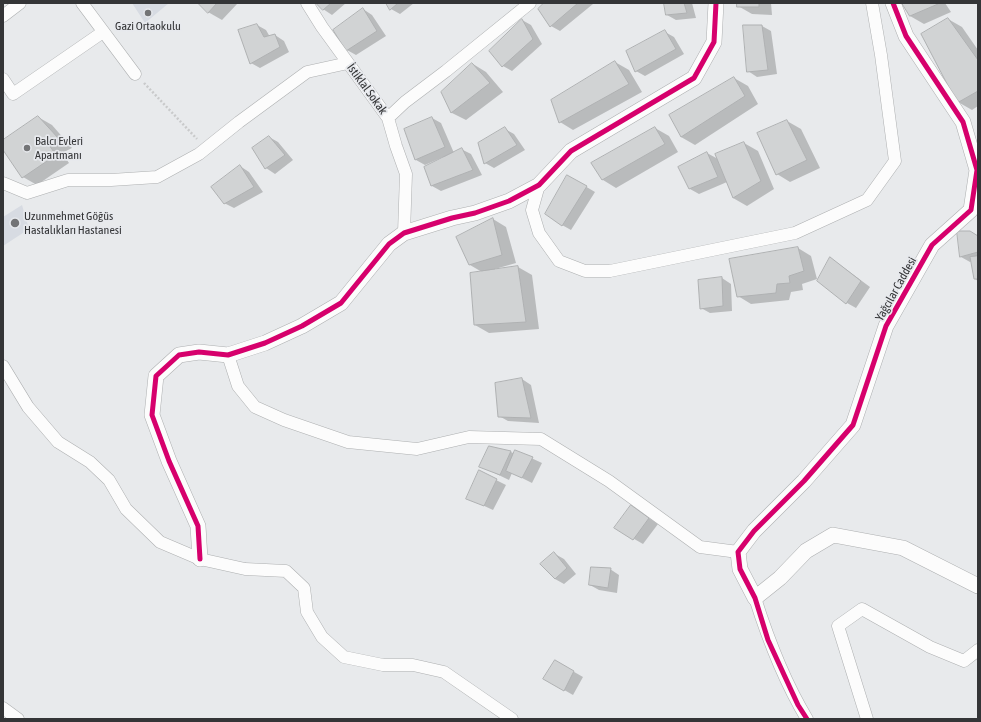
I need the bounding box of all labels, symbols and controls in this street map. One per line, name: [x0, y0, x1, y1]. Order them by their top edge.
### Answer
marker: Gazi Ortaokulu: [143, 8, 153, 18]
place label: Gazi Ortaokulu: [115, 19, 181, 33]
street label: İstiklal Sokak: [344, 61, 390, 117]
place label: Balcı Evleri Apartmanı: [35, 134, 83, 162]
marker: Balcı Evleri Apartmanı: [22, 143, 32, 153]
place label: Uzunmehmet Göğüs Hastalıkları Hastanesi: [24, 209, 122, 237]
marker: Uzunmehmet Göğüs Hastalıkları Hastanesi: [9, 217, 21, 229]
street label: Yağcılar Caddesi: [872, 254, 920, 324]

